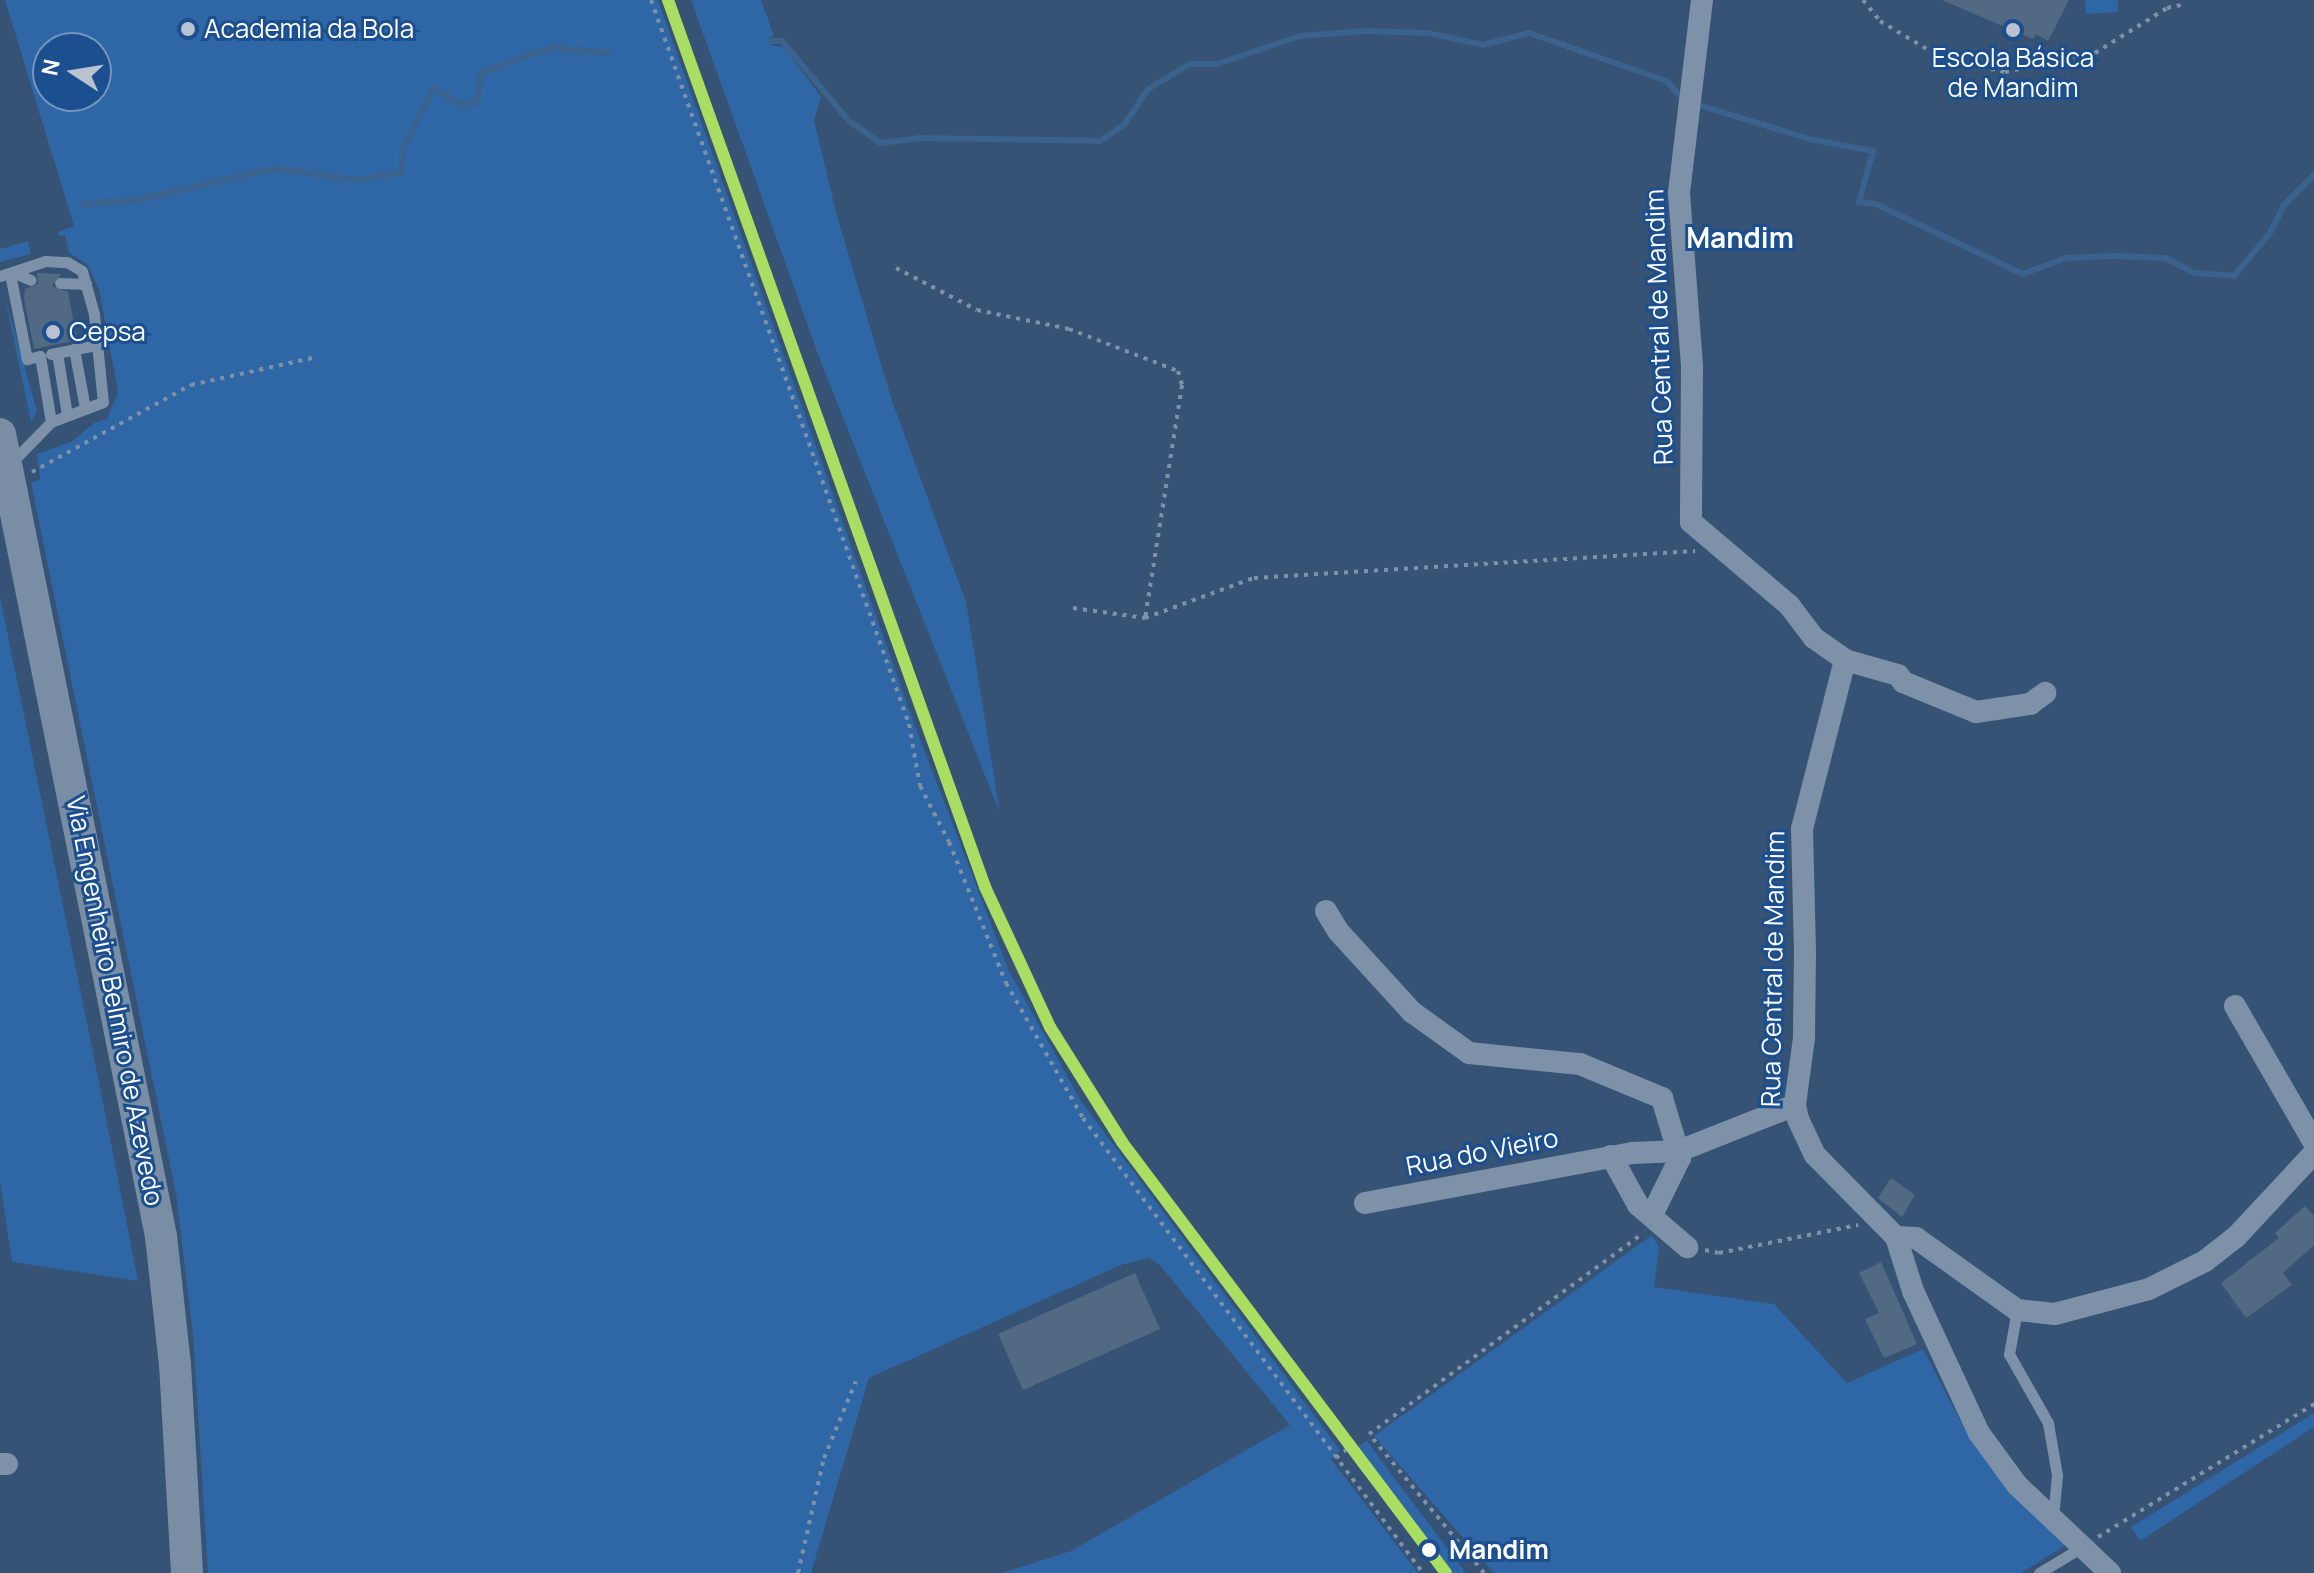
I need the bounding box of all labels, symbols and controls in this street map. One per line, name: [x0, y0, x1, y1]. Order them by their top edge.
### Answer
place label: Academia da Bola: [204, 13, 414, 45]
marker: Academia da Bola: [179, 20, 197, 38]
marker: Escola Básica de Mandim: [2004, 21, 2022, 39]
north arrow: [32, 32, 112, 112]
place label: Escola Básica de Mandim: [1932, 42, 2094, 104]
text: N: [34, 57, 67, 78]
street label: Rua Central de Mandim: [1639, 188, 1679, 466]
district label: Mandim: [1686, 220, 1794, 254]
place label: Cepsa: [69, 316, 146, 348]
marker: Cepsa: [44, 323, 62, 341]
street label: Via Engenheiro Belmiro de Azevedo: [60, 794, 170, 1208]
street label: Rua Central de Mandim: [1755, 831, 1791, 1107]
street label: Rua do Vieiro: [1403, 1122, 1561, 1182]
place label: Mandim: [1449, 1534, 1549, 1566]
marker: Mandim: [1416, 1537, 1442, 1563]

